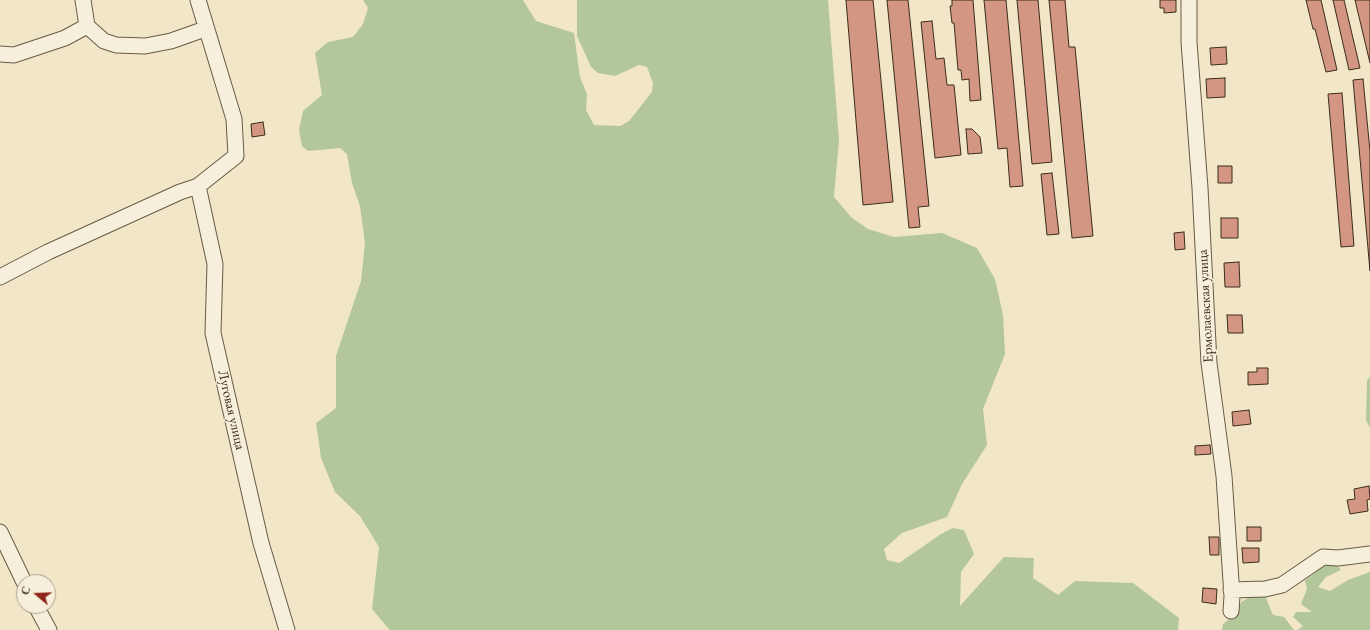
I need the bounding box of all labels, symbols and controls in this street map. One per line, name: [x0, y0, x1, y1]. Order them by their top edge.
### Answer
street label: Ермолаевская улица: [1195, 249, 1217, 363]
street label: Луговая улица: [214, 369, 248, 451]
north arrow: [16, 574, 56, 614]
text: С: [18, 584, 33, 596]

